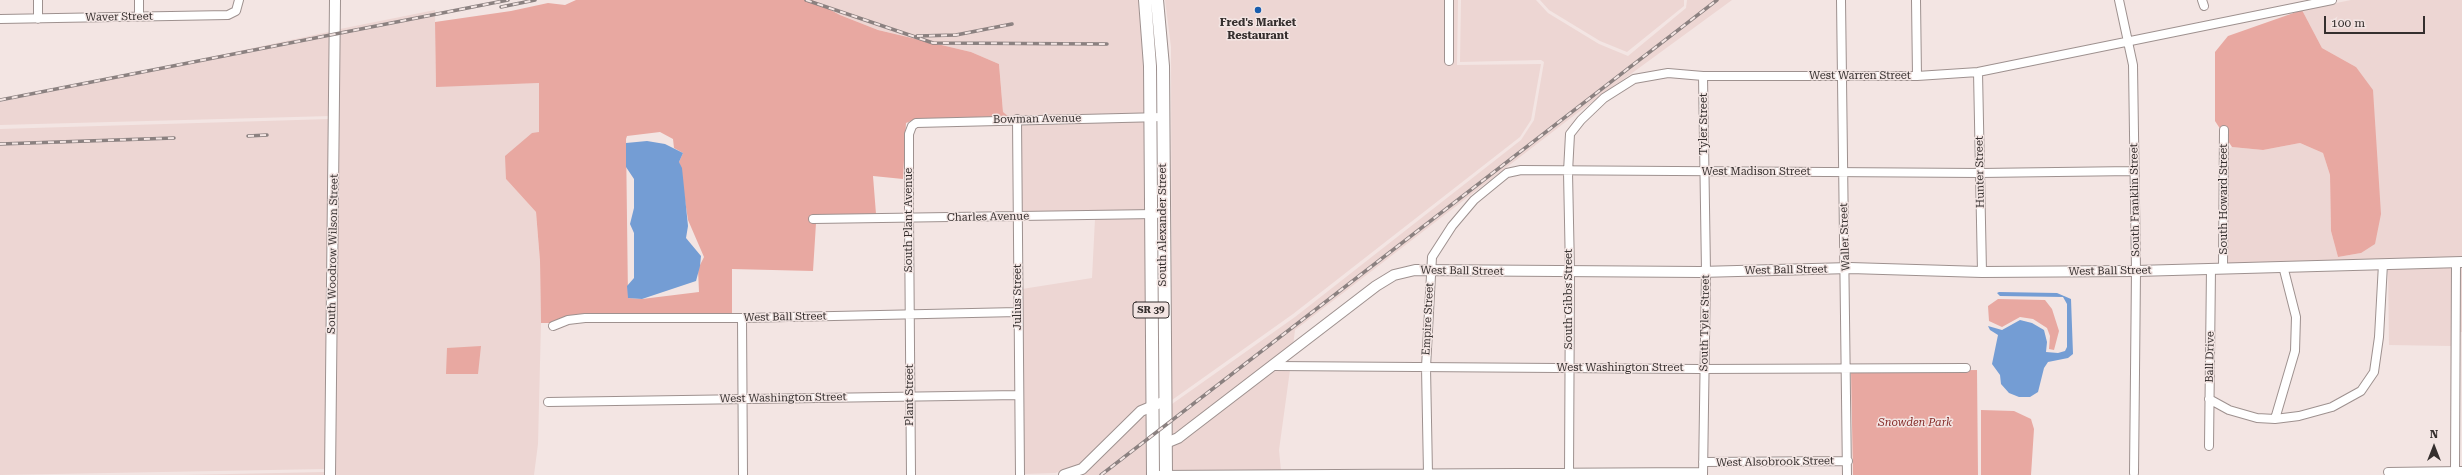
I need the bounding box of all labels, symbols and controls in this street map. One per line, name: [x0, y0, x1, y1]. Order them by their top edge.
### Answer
marker: Fred's Market Restaurant: [1253, 5, 1263, 15]
scale bar: [2326, 8, 2427, 34]
street label: Waver Street: [85, 10, 153, 24]
place label: Fred's Market Restaurant: [1220, 16, 1296, 42]
text: 100 m: [2331, 16, 2365, 30]
street label: West Warren Street: [1809, 69, 1911, 83]
street label: Tyler Street: [1697, 93, 1711, 155]
street label: Bowman Avenue: [993, 112, 1081, 126]
street label: Hunter Street: [1973, 136, 1987, 208]
street label: South Franklin Street: [2127, 143, 2143, 257]
street label: South Howard Street: [2217, 144, 2231, 254]
street label: South Alexander Street: [1156, 163, 1170, 287]
street label: West Madison Street: [1701, 165, 1811, 179]
street label: South Plant Avenue: [902, 168, 916, 272]
street label: South Woodrow Wilson Street: [325, 174, 341, 334]
street label: Waller Street: [1837, 203, 1853, 271]
street label: Charles Avenue: [947, 210, 1029, 224]
street label: South Gibbs Street: [1562, 249, 1576, 349]
street label: West Ball Street: [1744, 263, 1828, 277]
street label: Julius Street: [1011, 264, 1025, 330]
street label: West Ball Street: [1420, 264, 1504, 278]
street label: West Ball Street: [2068, 264, 2152, 278]
street label: South Tyler Street: [1698, 275, 1712, 371]
street label: Empire Street: [1420, 282, 1436, 356]
road number: SR 39: [1133, 302, 1169, 318]
street label: West Ball Street: [743, 310, 827, 324]
street label: Ball Drive: [2203, 331, 2217, 383]
street label: West Washington Street: [1556, 361, 1684, 375]
street label: Plant Street: [903, 364, 917, 426]
street label: West Washington Street: [719, 390, 847, 406]
park label: Snowden Park: [1878, 416, 1952, 430]
north arrow: [2414, 427, 2454, 467]
text: N: [2430, 428, 2438, 441]
street label: West Alsobrook Street: [1716, 454, 1834, 470]

